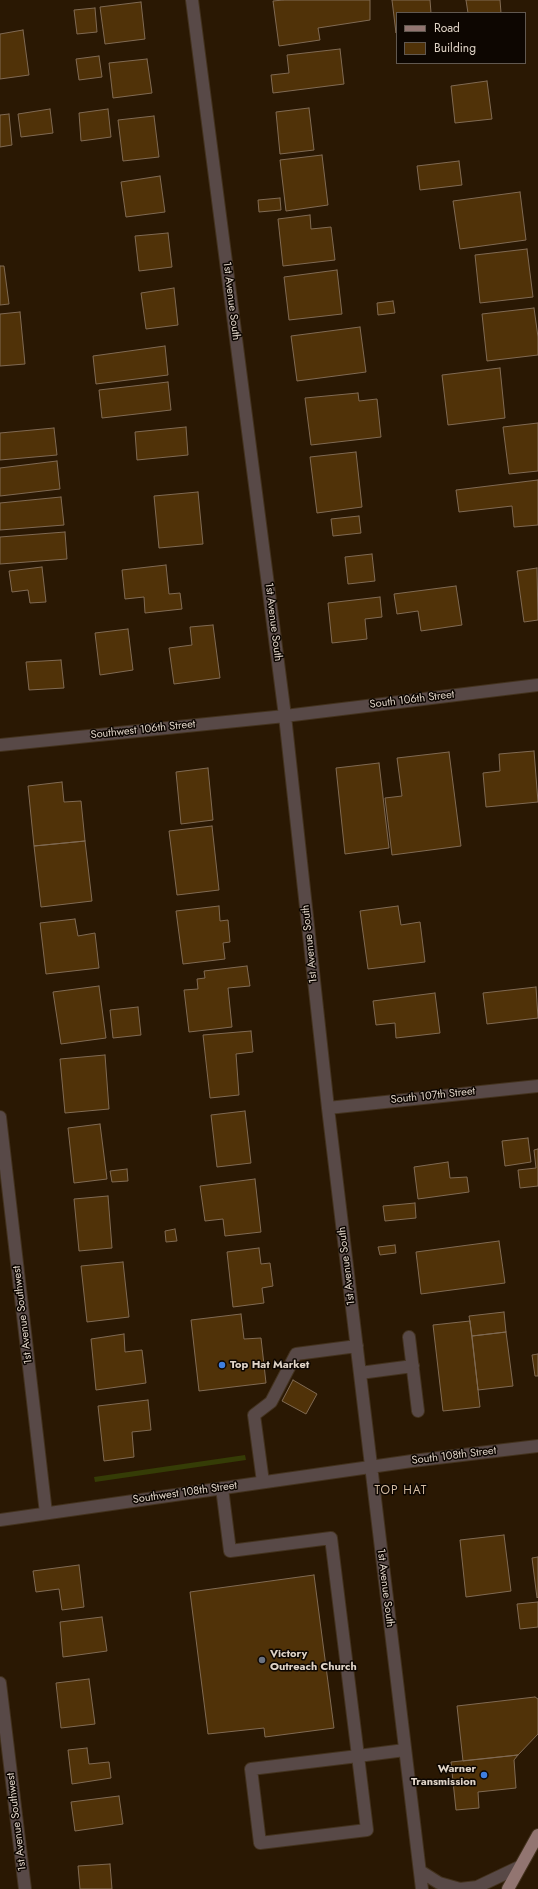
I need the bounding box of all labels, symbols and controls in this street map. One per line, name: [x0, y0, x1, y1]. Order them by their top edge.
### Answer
legend: [396, 12, 526, 64]
text: Road: [434, 19, 460, 37]
text: Building: [434, 39, 476, 57]
street label: 1st Avenue South: [220, 261, 242, 341]
street label: 1st Avenue South: [262, 582, 284, 662]
street label: South 106th Street: [369, 688, 455, 712]
street label: Southwest 106th Street: [90, 718, 196, 742]
street label: 1st Avenue South: [299, 904, 321, 984]
street label: South 107th Street: [390, 1085, 476, 1107]
street label: 1st Avenue South: [336, 1226, 358, 1306]
street label: 1st Avenue Southwest: [10, 1265, 36, 1365]
place label: Top Hat Market: [230, 1358, 309, 1372]
marker: Top Hat Market: [217, 1360, 227, 1370]
street label: South 108th Street: [411, 1444, 497, 1468]
street label: Southwest 108th Street: [132, 1479, 238, 1507]
district label: TOP HAT: [375, 1484, 427, 1498]
street label: 1st Avenue South: [374, 1548, 396, 1628]
place label: Victory Outreach Church: [270, 1647, 357, 1673]
marker: Victory Outreach Church: [257, 1655, 267, 1665]
place label: Warner Transmission: [411, 1762, 476, 1788]
marker: Warner Transmission: [479, 1770, 489, 1780]
street label: 1st Avenue Southwest: [4, 1772, 30, 1872]

